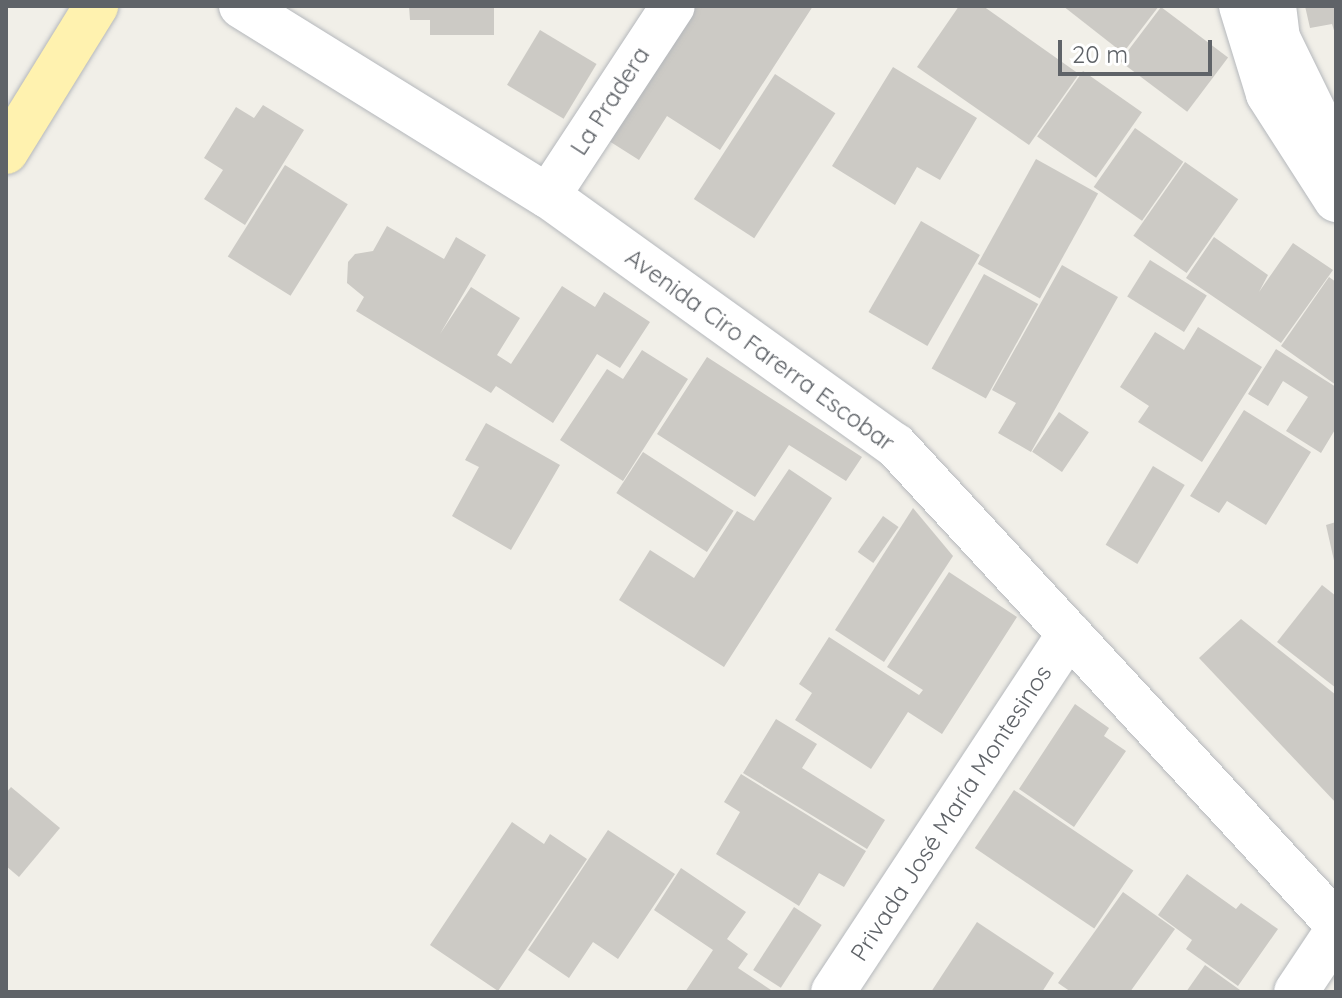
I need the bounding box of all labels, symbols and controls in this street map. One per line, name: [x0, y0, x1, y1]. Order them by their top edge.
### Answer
scale bar: [1062, 24, 1216, 74]
text: 20 m: [1072, 39, 1128, 69]
street label: La Pradera: [564, 41, 656, 161]
street label: Avenida Ciro Farerra Escobar: [620, 243, 900, 457]
street label: Privada José María Montesinos: [844, 660, 1058, 966]

